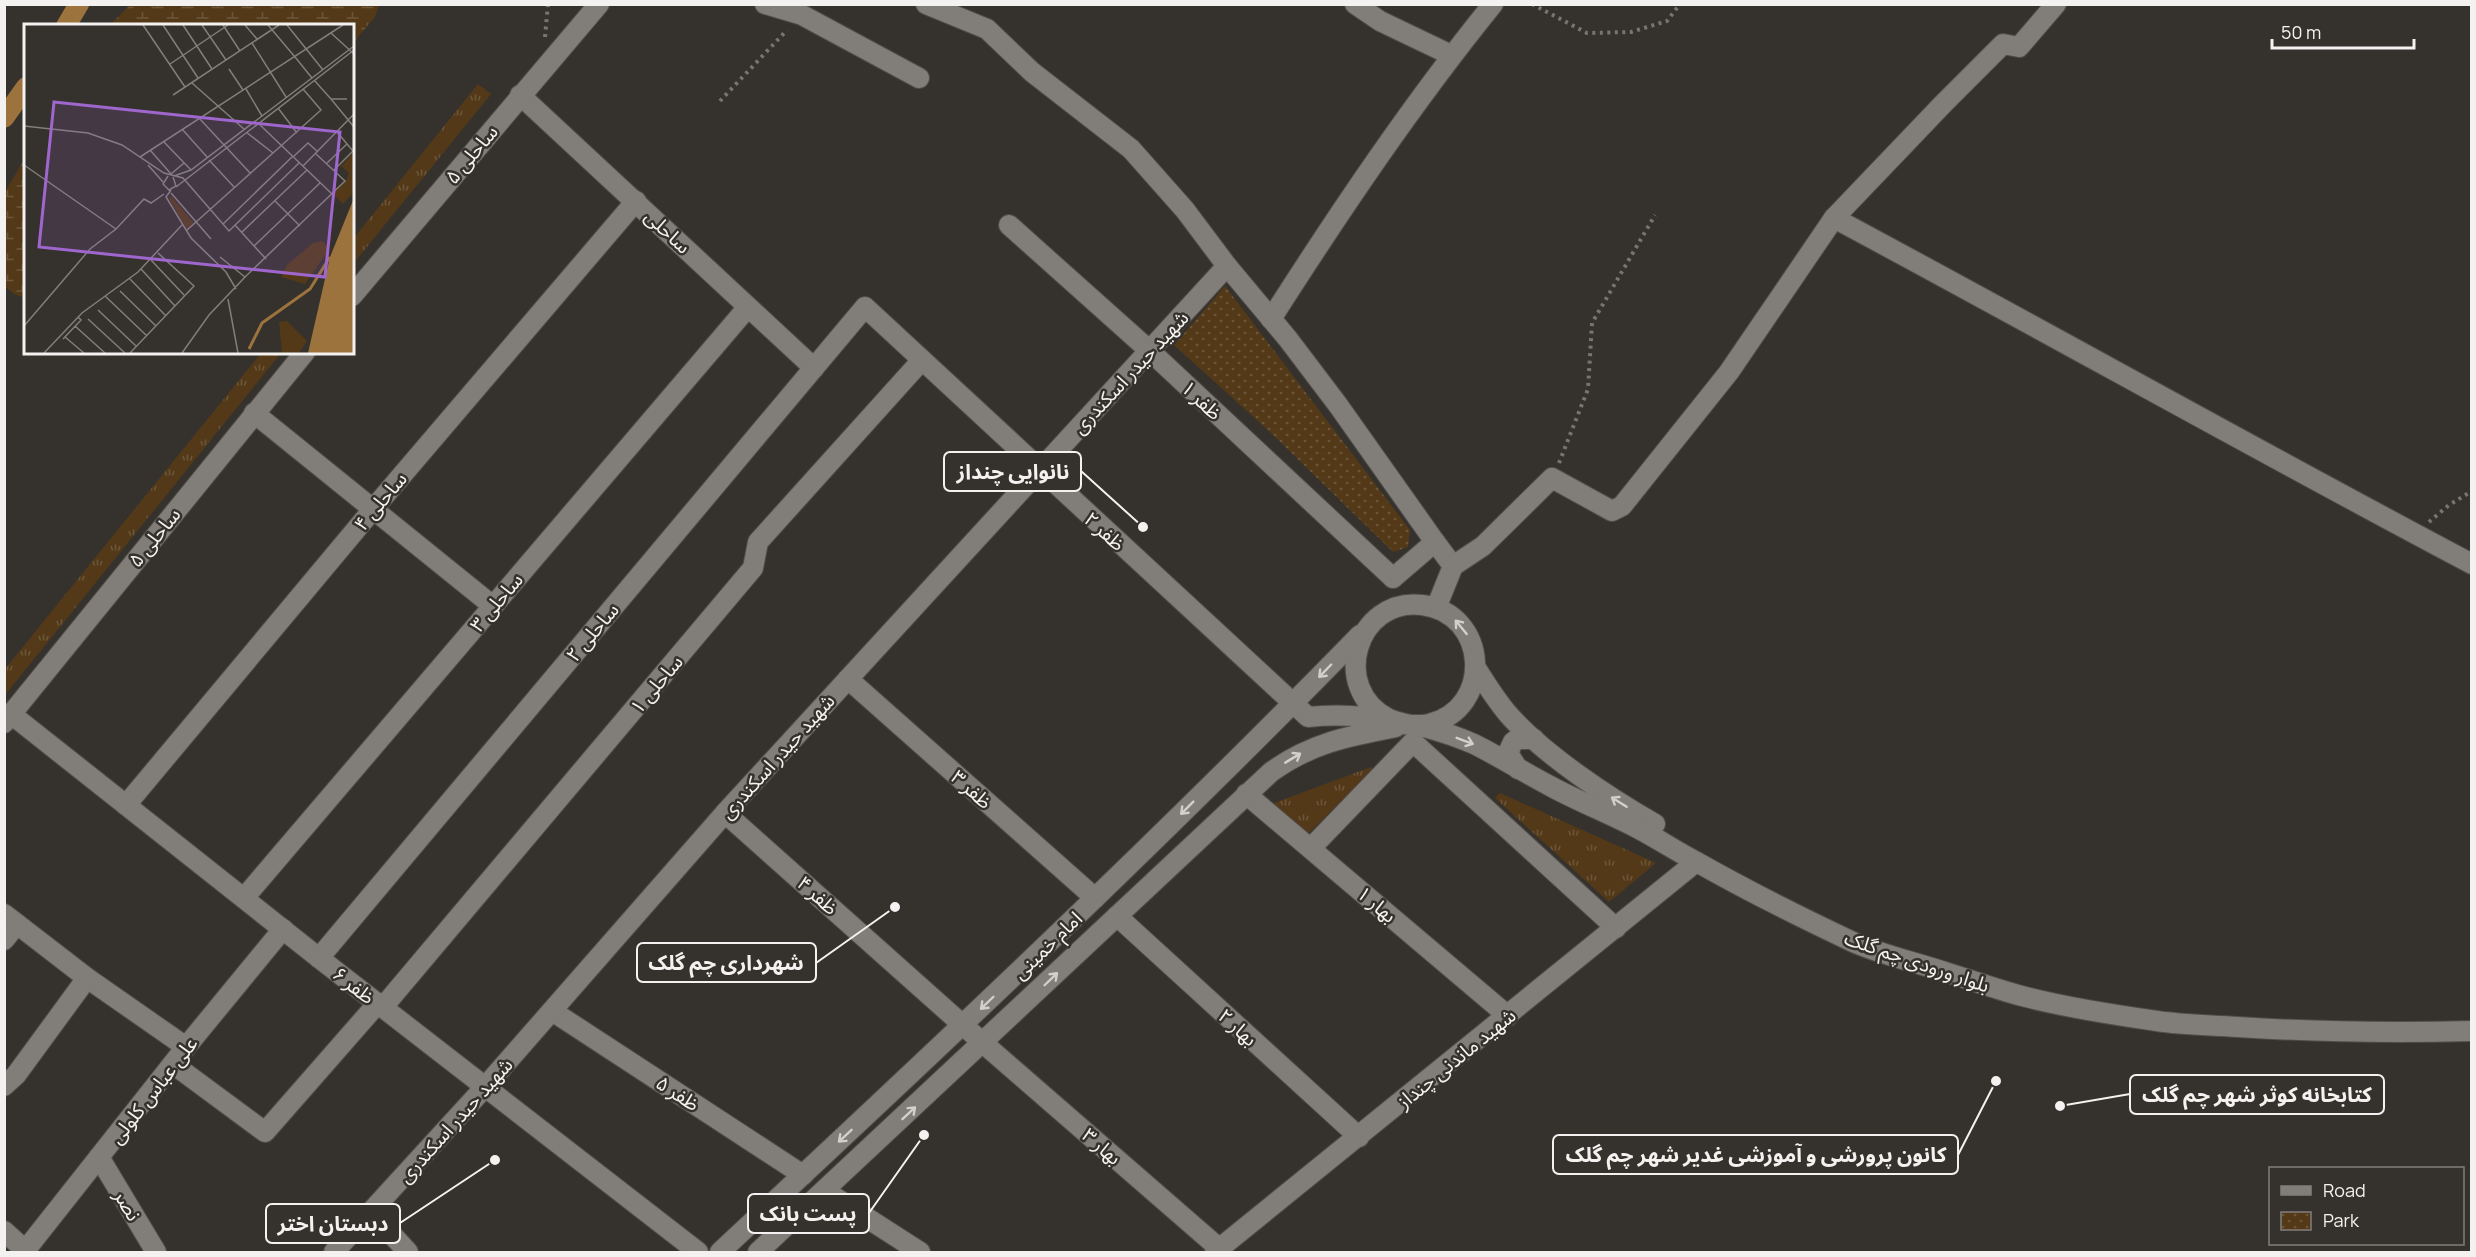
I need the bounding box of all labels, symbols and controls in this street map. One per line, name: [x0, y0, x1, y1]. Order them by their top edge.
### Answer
scale bar: [2272, 12, 2414, 50]
text: 50 m: [2281, 20, 2321, 44]
inset map: [24, 24, 354, 354]
street label: ساحلی ۵: [438, 119, 504, 189]
street label: ساحلی: [639, 203, 697, 259]
street label: شهید حیدر اسکندری: [1066, 304, 1194, 440]
street label: ظفر ۱: [1176, 374, 1228, 426]
callout: نانوایی چنداز: [944, 452, 1081, 491]
text: نانوایی چنداز: [956, 457, 1069, 486]
street label: ساحلی ۴: [347, 466, 413, 536]
street label: ساحلی ۵: [122, 502, 186, 572]
street label: ظفر ۲: [1079, 505, 1131, 557]
street label: ساحلی ۳: [463, 567, 529, 637]
street label: ساحلی ۲: [559, 597, 625, 667]
one-way arrow: [1455, 619, 1468, 635]
street label: ساحلی ۱: [623, 649, 689, 719]
one-way arrow: [1318, 663, 1333, 678]
street label: شهید حیدر اسکندری: [714, 688, 840, 824]
one-way arrow: [1455, 736, 1474, 747]
one-way arrow: [1284, 752, 1301, 764]
street label: ظفر ۳: [946, 763, 998, 815]
one-way arrow: [1611, 795, 1628, 807]
one-way arrow: [1179, 800, 1194, 815]
street label: ظفر ۴: [792, 869, 844, 921]
street label: بهار ۱: [1351, 879, 1403, 929]
street label: امام خمینی: [1006, 905, 1089, 986]
street label: بلوار ورودی چم گلک: [1840, 924, 1993, 1000]
callout: شهرداری چم گلک: [637, 943, 816, 982]
text: شهرداری چم گلک: [648, 948, 804, 978]
street label: ظفر ۶: [327, 960, 381, 1010]
one-way arrow: [1043, 972, 1058, 986]
one-way arrow: [980, 995, 995, 1010]
street label: بهار ۲: [1213, 1002, 1263, 1052]
street label: شهید ماندنی چنداز: [1390, 1002, 1521, 1115]
street label: علی عباس کلولی: [103, 1031, 203, 1149]
street label: شهید حیدر اسکندری: [392, 1052, 518, 1188]
street label: ظفر ۵: [651, 1069, 705, 1117]
callout: کتابخانه کوثر شهر چم گلک: [2130, 1075, 2384, 1114]
text: کتابخانه کوثر شهر چم گلک: [2142, 1080, 2372, 1110]
one-way arrow: [902, 1106, 917, 1120]
street label: بهار ۳: [1076, 1121, 1128, 1171]
one-way arrow: [838, 1129, 853, 1143]
callout: کانون پرورشی و آموزشی غدیر شهر چم گلک: [1553, 1135, 1958, 1174]
text: کانون پرورشی و آموزشی غدیر شهر چم گلک: [1566, 1140, 1947, 1170]
legend: [2269, 1167, 2464, 1245]
text: Road: [2323, 1178, 2366, 1202]
street label: نصر: [108, 1183, 148, 1226]
callout: پست بانک: [748, 1194, 869, 1233]
text: پست بانک: [759, 1199, 857, 1228]
callout: دبستان اختر: [266, 1204, 400, 1243]
text: Park: [2323, 1208, 2360, 1232]
text: دبستان اختر: [277, 1209, 389, 1237]

